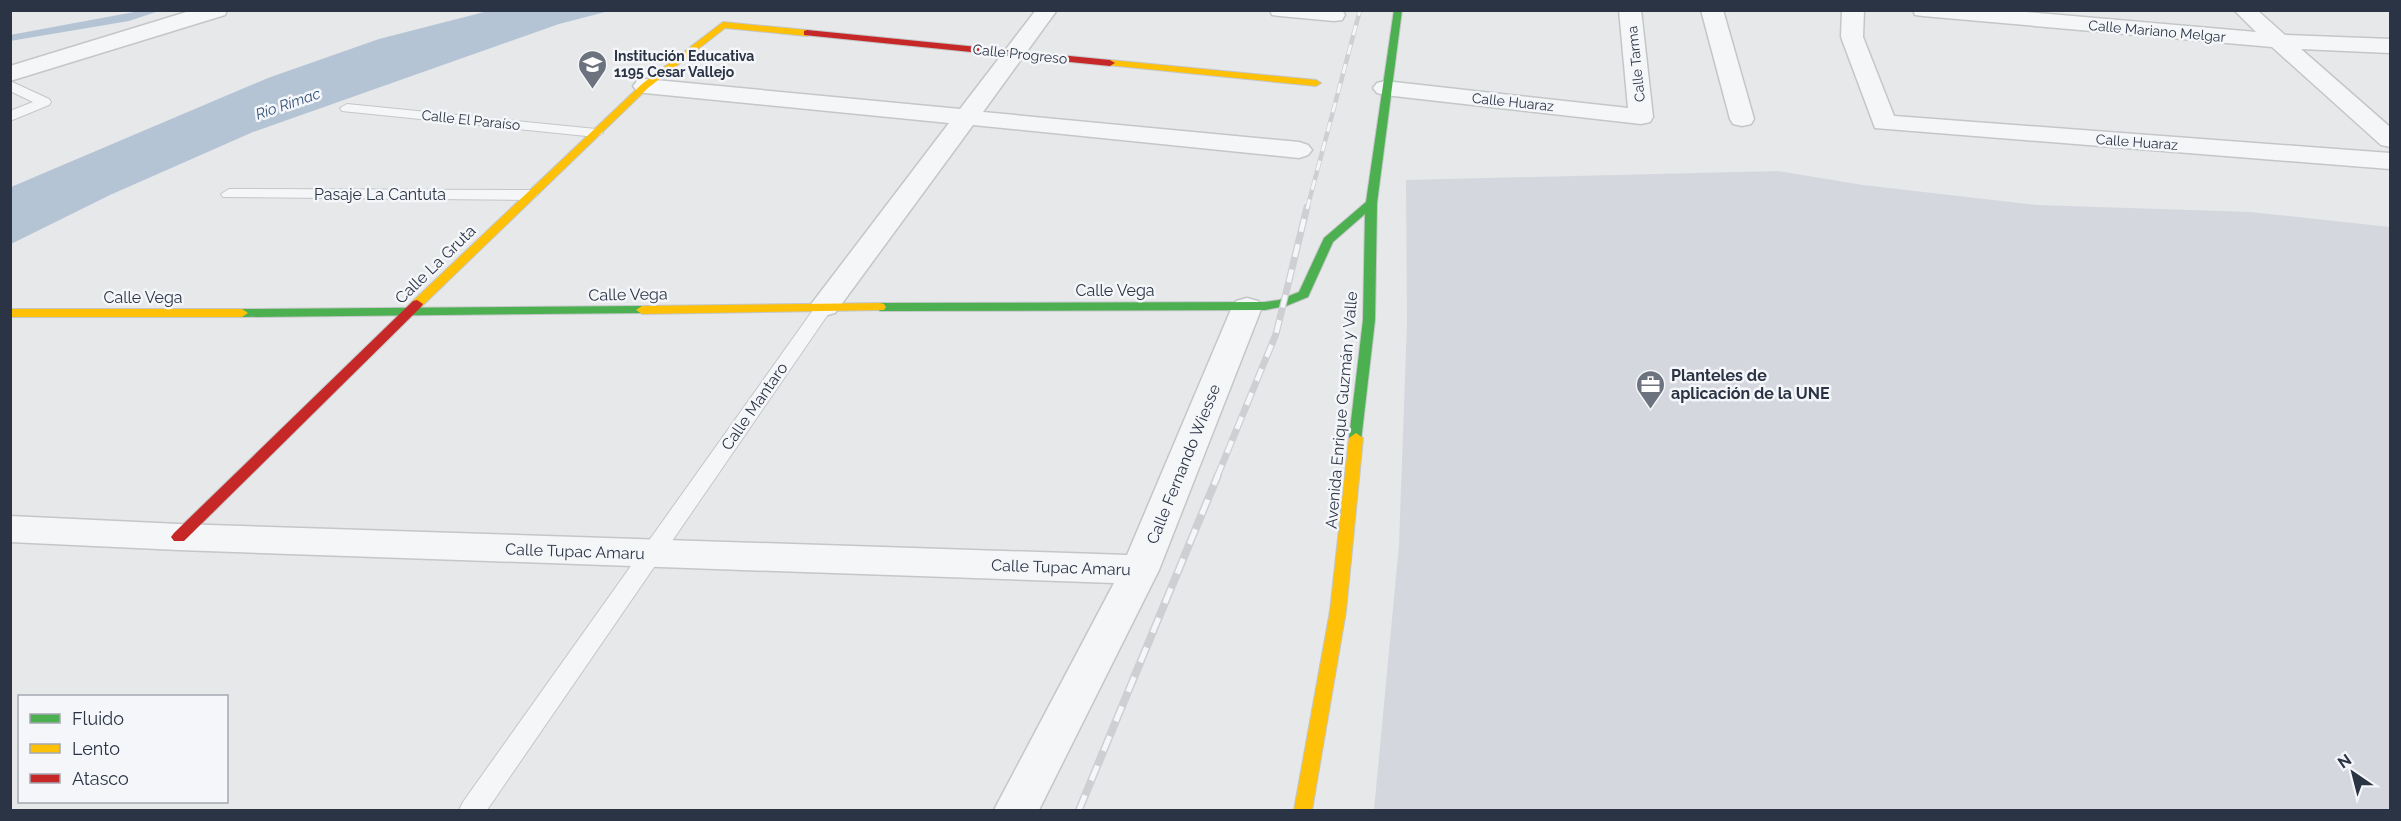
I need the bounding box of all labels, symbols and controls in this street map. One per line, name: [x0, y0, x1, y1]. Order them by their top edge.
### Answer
street label: Calle Mariano Melgar: [2088, 17, 2226, 45]
street label: Calle Tarma: [1624, 25, 1648, 103]
street label: Calle Progreso: [972, 41, 1068, 67]
school or university icon: Institución Educativa 1195 Cesar Vallejo: [577, 48, 609, 90]
place label: Institución Educativa 1195 Cesar Vallejo: [614, 48, 754, 80]
water label: Río Rímac: [253, 84, 323, 123]
street label: Calle Huaraz: [1471, 90, 1555, 114]
street label: Calle El Paraíso: [421, 107, 521, 133]
street label: Calle Huaraz: [2095, 131, 2179, 153]
street label: Pasaje La Cantuta: [314, 185, 446, 204]
street label: Calle La Gruta: [391, 221, 480, 308]
street label: Calle Vega: [1075, 281, 1155, 300]
street label: Calle Vega: [588, 284, 668, 305]
street label: Calle Vega: [103, 288, 183, 307]
street label: Avenida Enrique Guzmán y Valle: [1322, 291, 1361, 530]
street label: Calle Mantaro: [717, 359, 792, 454]
place label: Planteles de aplicación de la UNE: [1671, 366, 1830, 403]
office icon: Planteles de aplicación de la UNE: [1634, 368, 1666, 410]
street label: Calle Fernando Wiesse: [1143, 382, 1224, 547]
street label: Calle Tupac Amaru: [505, 540, 645, 563]
street label: Calle Tupac Amaru: [991, 556, 1131, 579]
legend: [18, 695, 228, 803]
text: Fluido: [72, 708, 124, 729]
text: Lento: [72, 738, 120, 759]
north arrow: [2323, 743, 2383, 803]
text: N: [2334, 750, 2355, 772]
text: Atasco: [72, 768, 129, 789]

